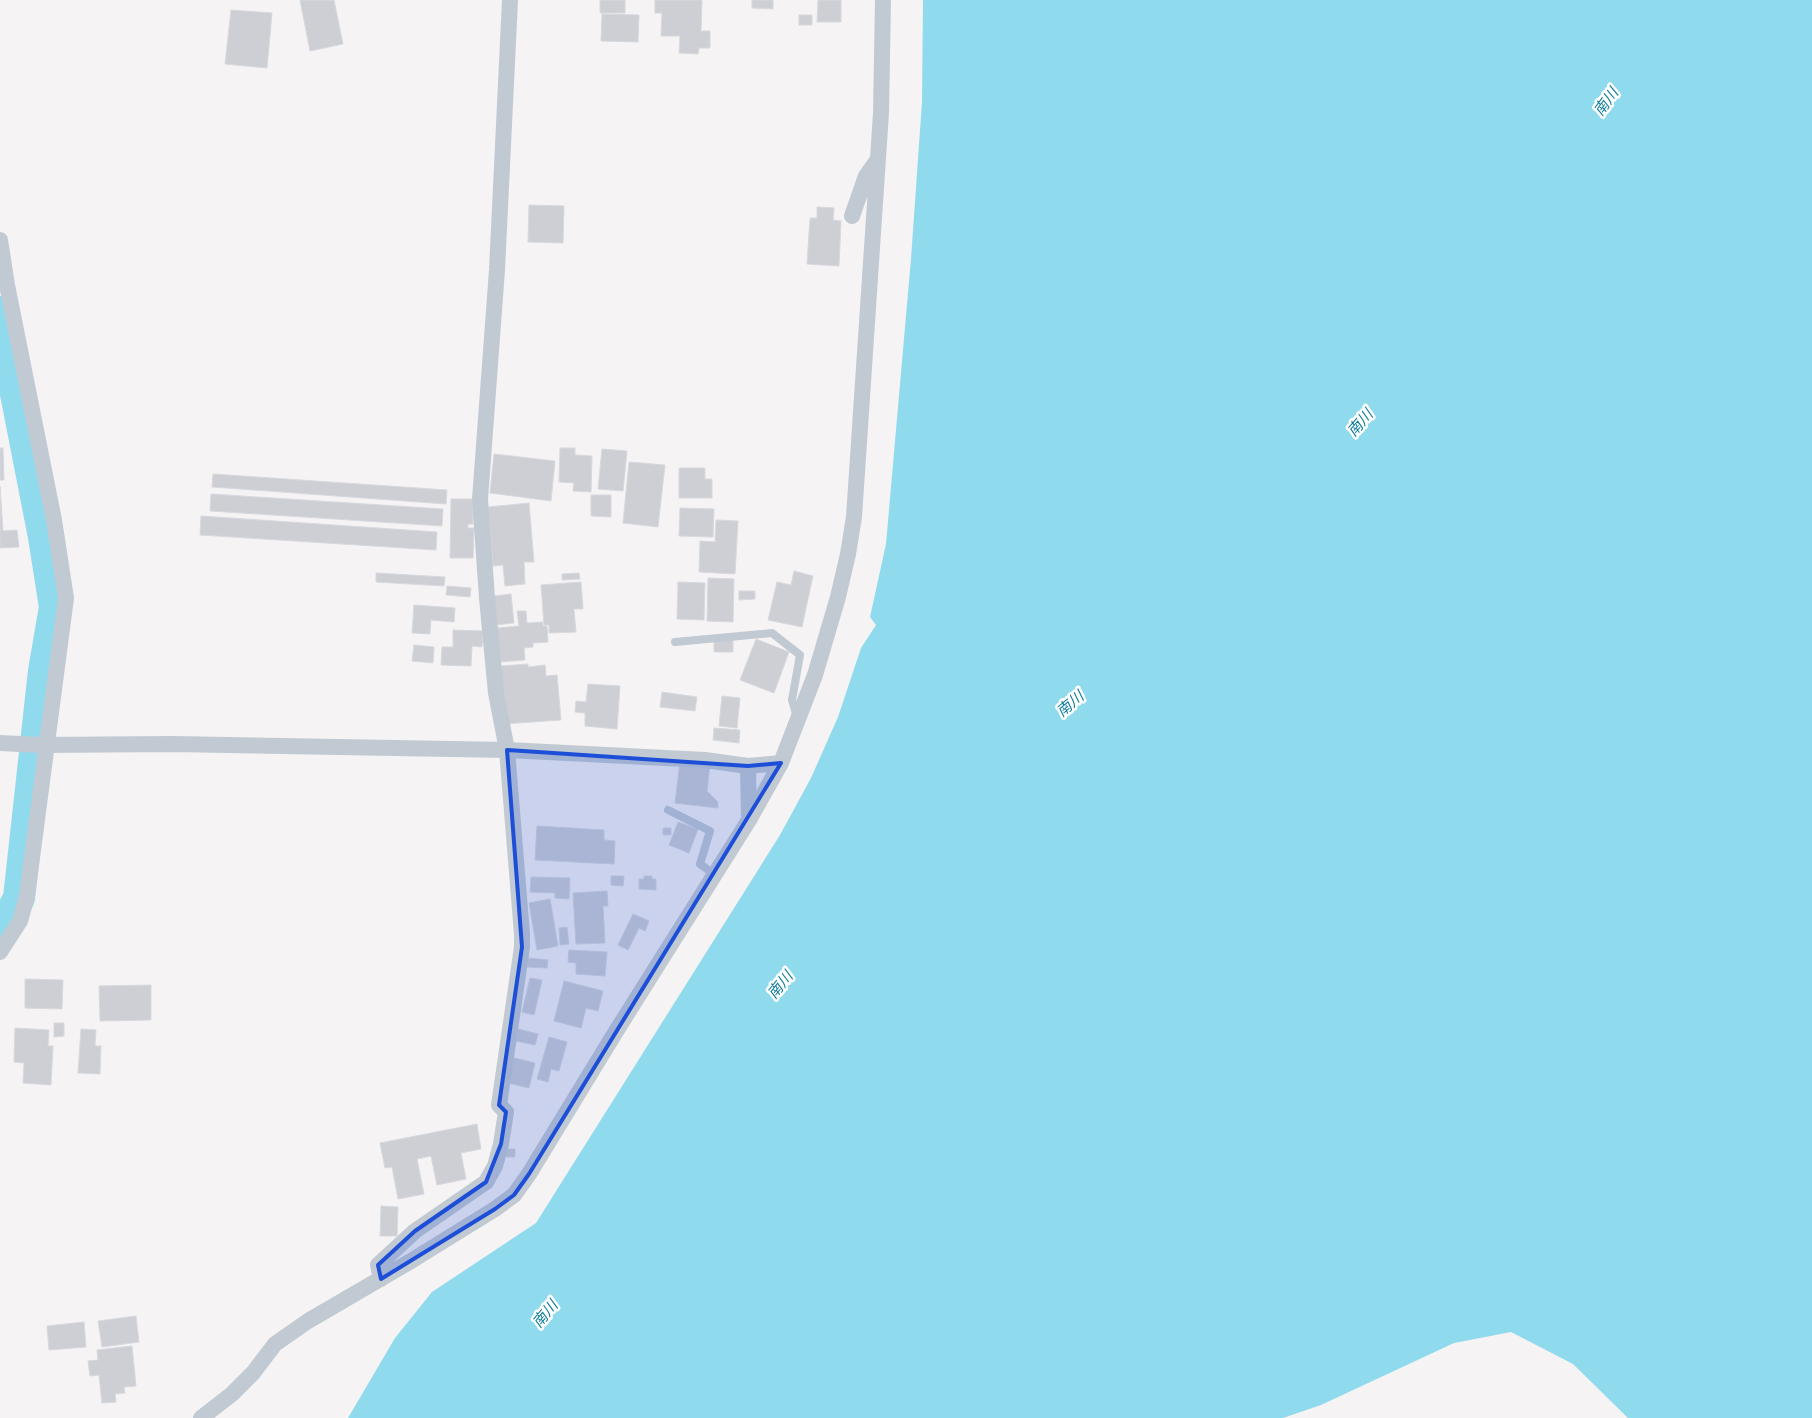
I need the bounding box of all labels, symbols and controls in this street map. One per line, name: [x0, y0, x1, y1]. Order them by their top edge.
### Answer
water label: 南川: [1589, 82, 1622, 119]
water label: 南川: [1343, 404, 1377, 440]
water label: 南川: [1052, 685, 1088, 720]
water label: 南川: [763, 966, 797, 1002]
water label: 南川: [528, 1295, 562, 1331]

